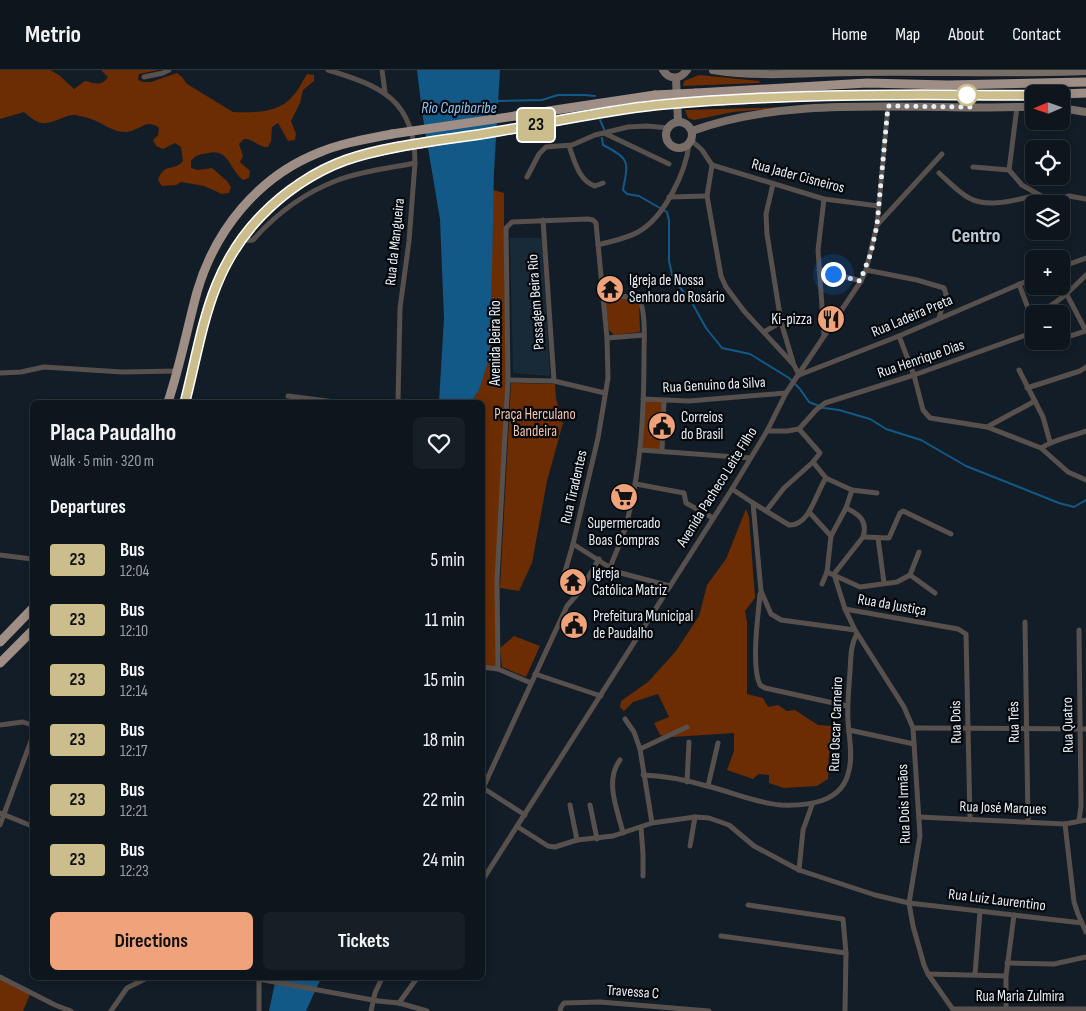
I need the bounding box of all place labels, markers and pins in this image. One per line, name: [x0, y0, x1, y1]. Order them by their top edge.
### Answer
unlabelled marker: [956, 84, 978, 106]
place label: Igreja de Nossa Senhora do Rosário: [629, 271, 725, 307]
temple icon: Igreja de Nossa Senhora do Rosário: [595, 274, 625, 304]
restaurant icon: Ki-pizza: [816, 304, 846, 334]
place label: Ki-pizza: [771, 310, 812, 329]
place label: Correios do Brasil: [681, 408, 723, 444]
public building icon: Correios do Brasil: [647, 411, 677, 441]
supermarket icon: Supermercado Boas Compras: [609, 482, 639, 512]
place label: Supermercado Boas Compras: [587, 514, 661, 550]
place label: Igreja Católica Matriz: [592, 564, 668, 600]
temple icon: Igreja Católica Matriz: [558, 567, 588, 597]
place label: Prefeitura Municipal de Paudalho: [593, 607, 693, 643]
public building icon: Prefeitura Municipal de Paudalho: [559, 610, 589, 640]

